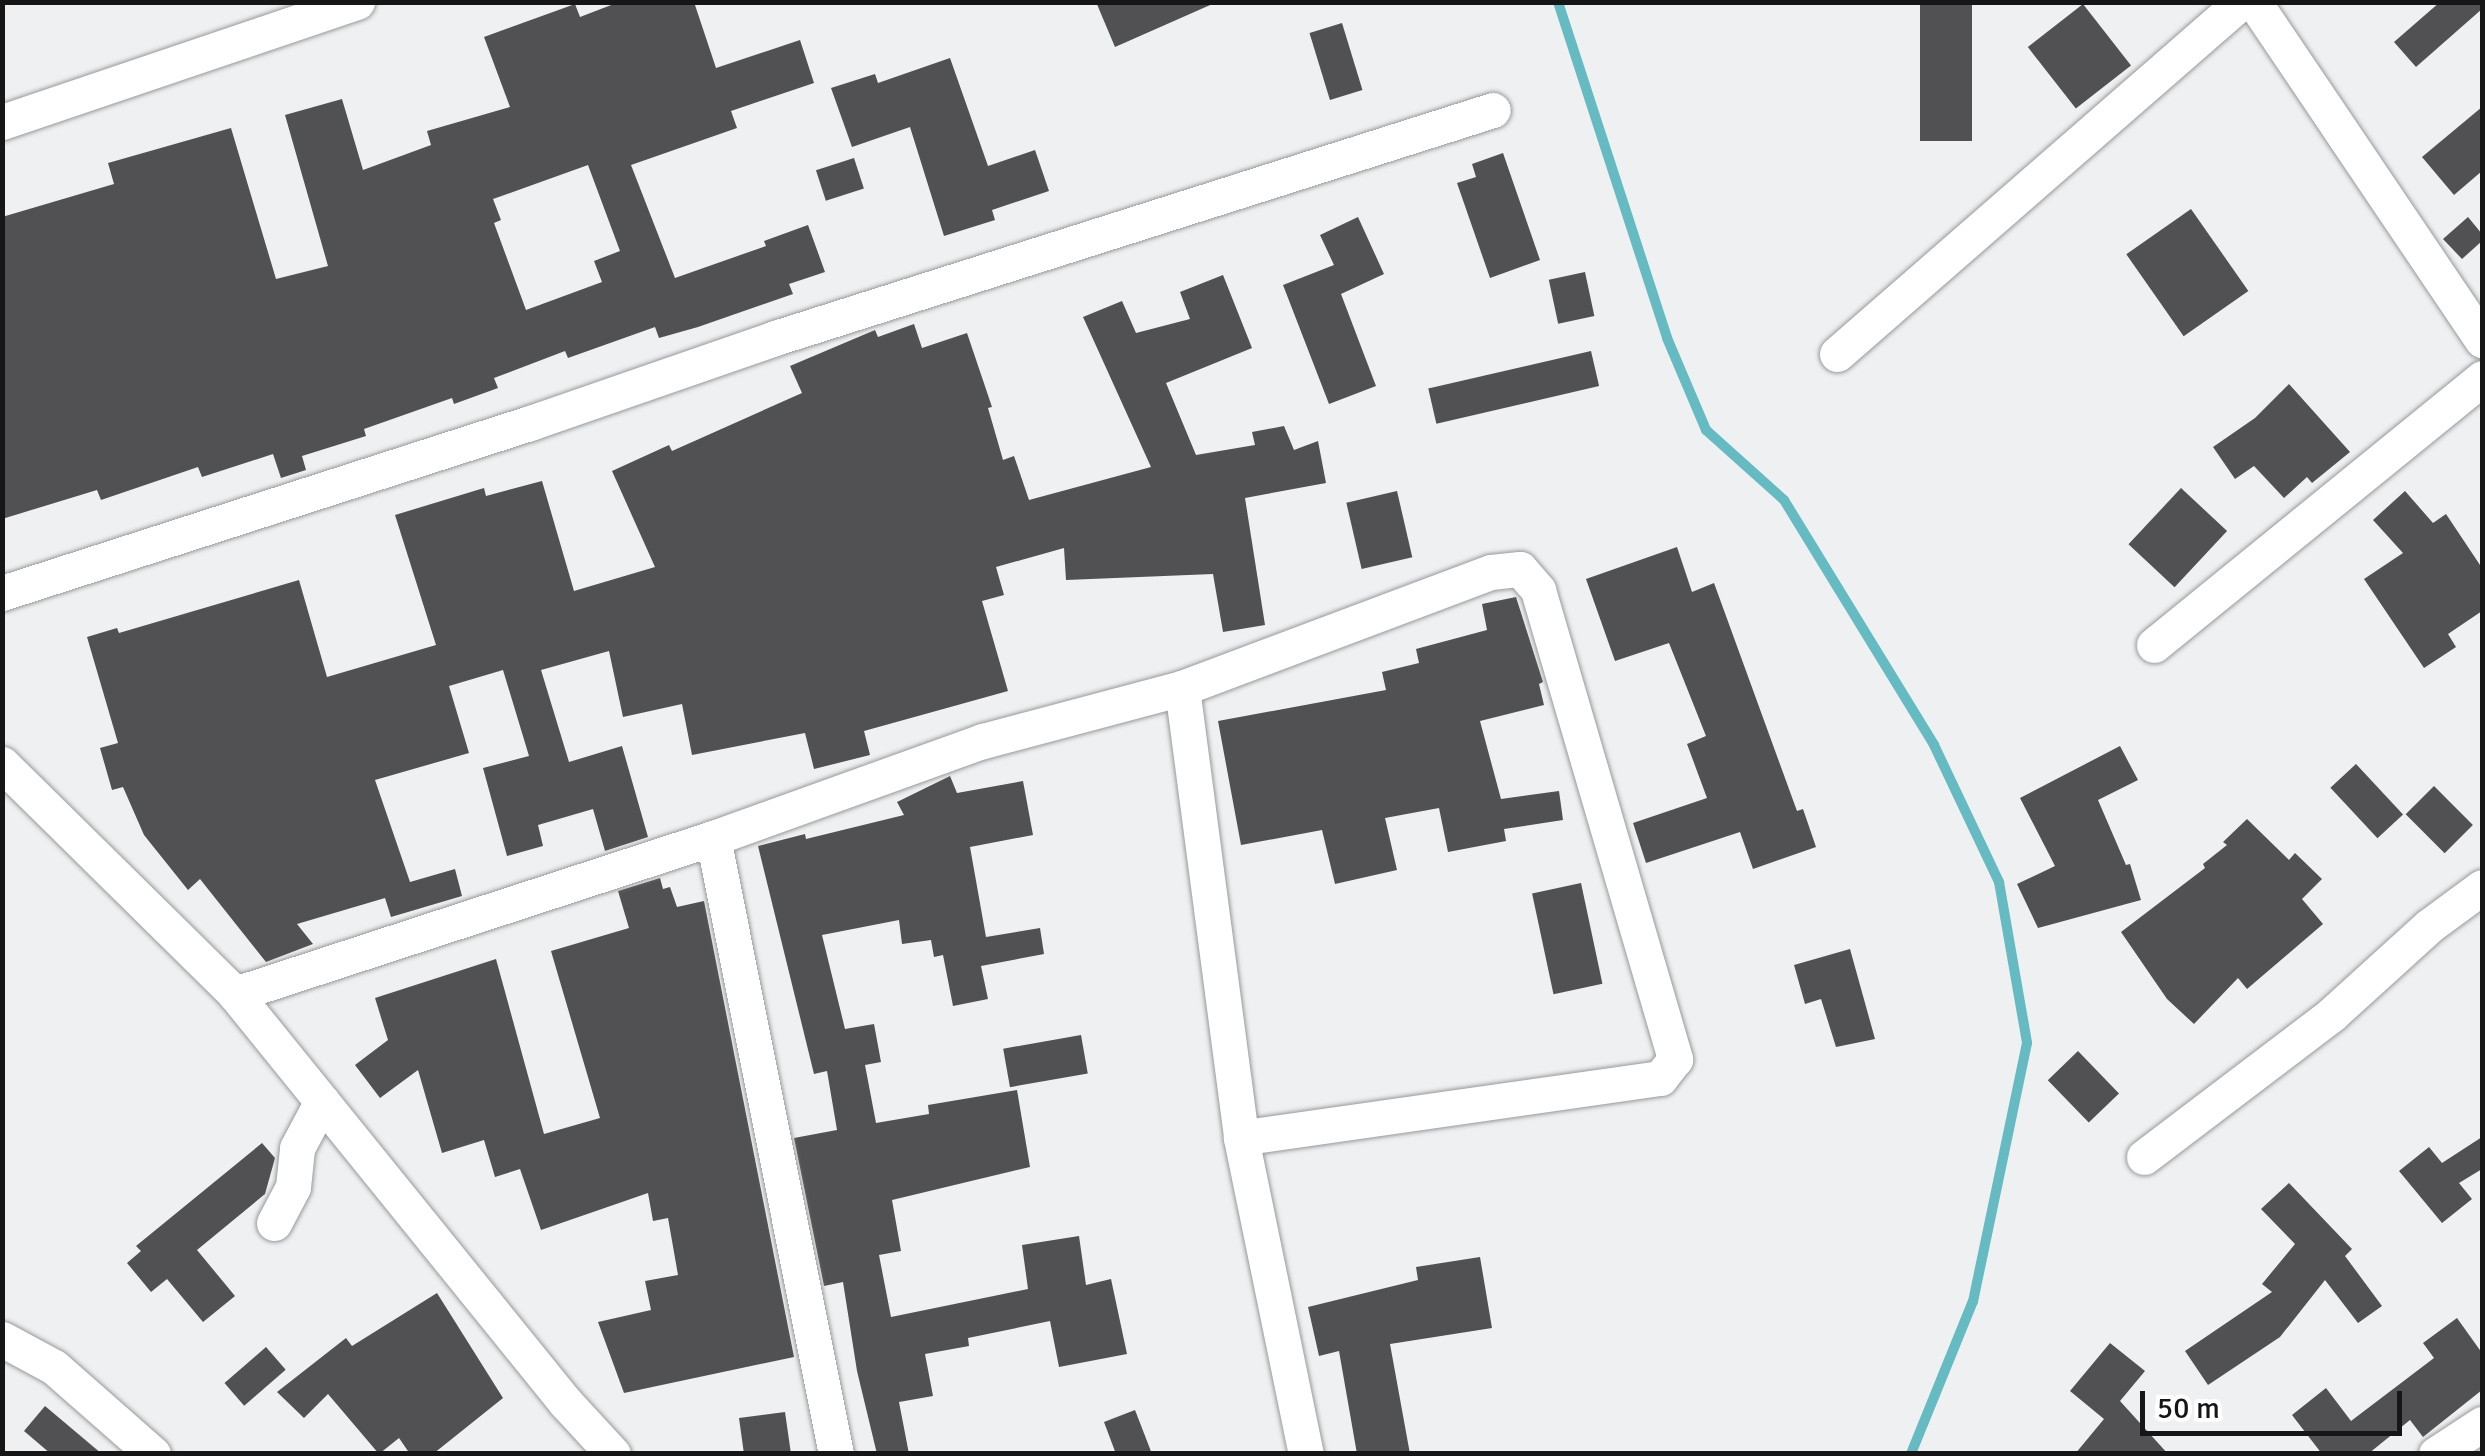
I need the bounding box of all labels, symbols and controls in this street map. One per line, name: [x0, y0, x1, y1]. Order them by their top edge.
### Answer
scale bar: [2145, 1371, 2408, 1433]
text: 50 m: [2157, 1390, 2220, 1427]

